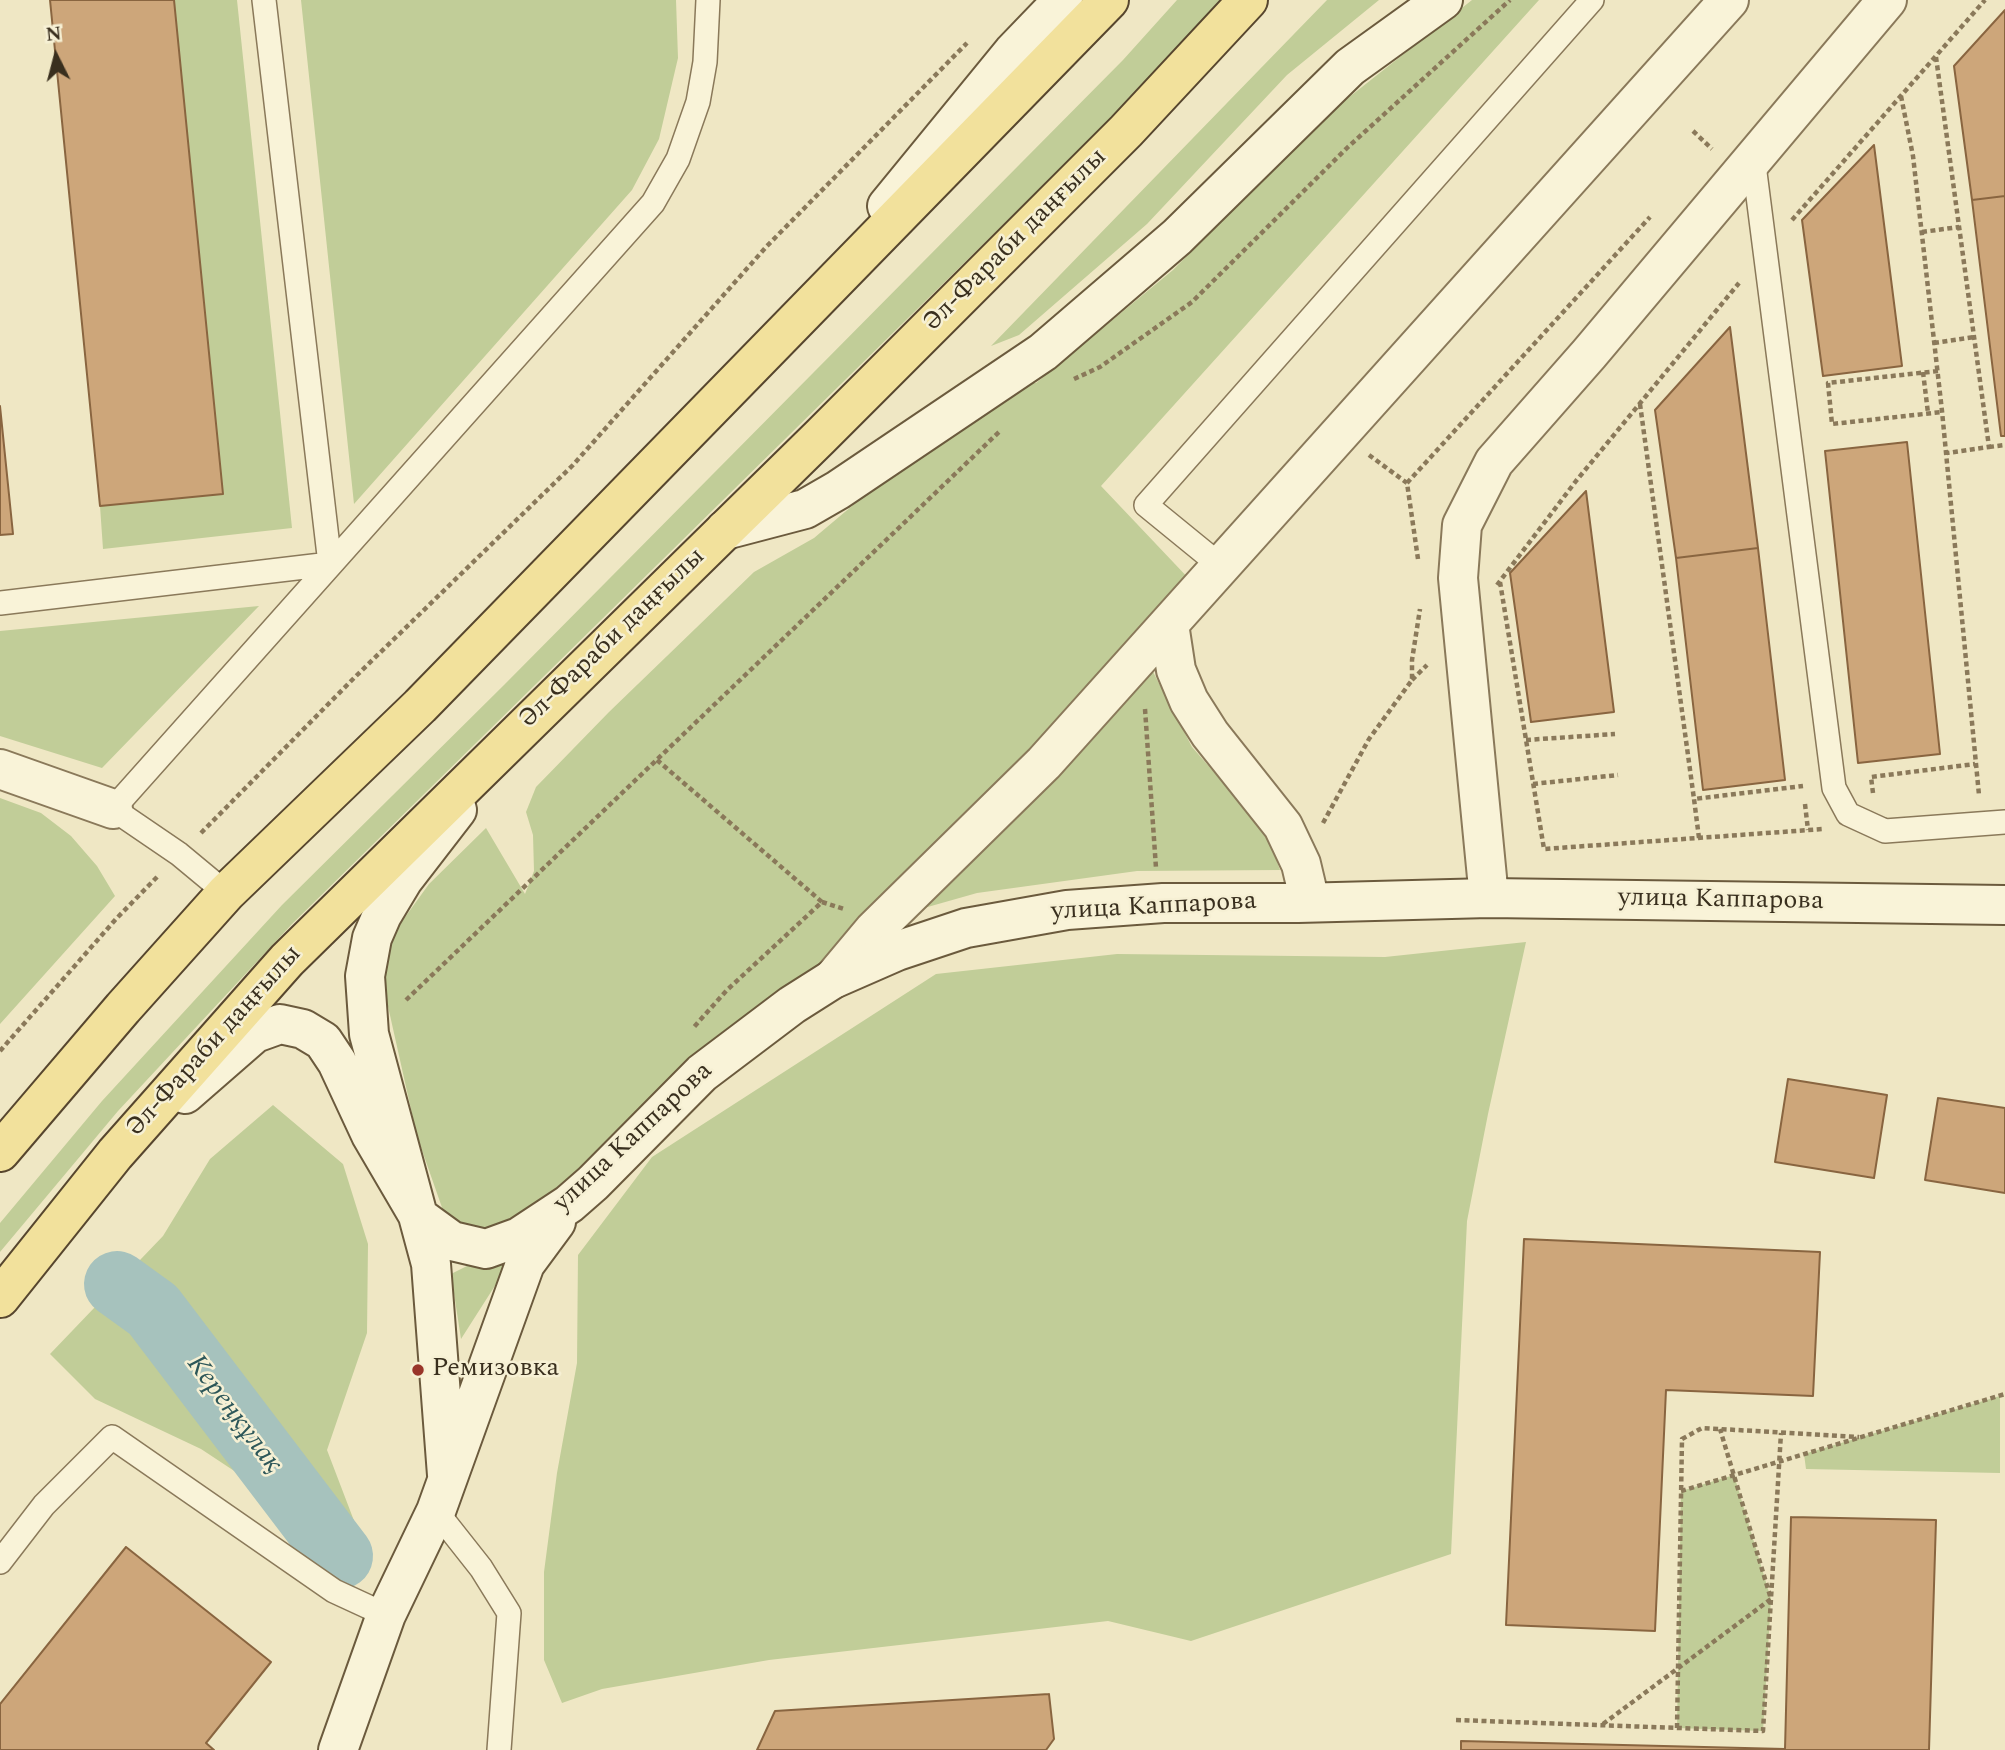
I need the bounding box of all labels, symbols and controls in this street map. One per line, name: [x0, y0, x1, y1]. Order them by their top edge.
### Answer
text: N: [45, 19, 63, 50]
north arrow: [21, 21, 91, 91]
street label: Әл-Фараби даңғылы: [918, 143, 1114, 339]
street label: Әл-Фараби даңғылы: [514, 542, 712, 736]
street label: улица Каппарова: [1618, 884, 1824, 918]
street label: улица Каппарова: [1050, 887, 1258, 929]
street label: Әл-Фараби даңғылы: [121, 940, 309, 1144]
street label: улица Каппарова: [548, 1056, 720, 1220]
water label: Кереңқұлақ: [178, 1349, 288, 1481]
place label: Ремизовка: [432, 1354, 559, 1386]
marker: Ремизовка: [410, 1362, 426, 1378]

